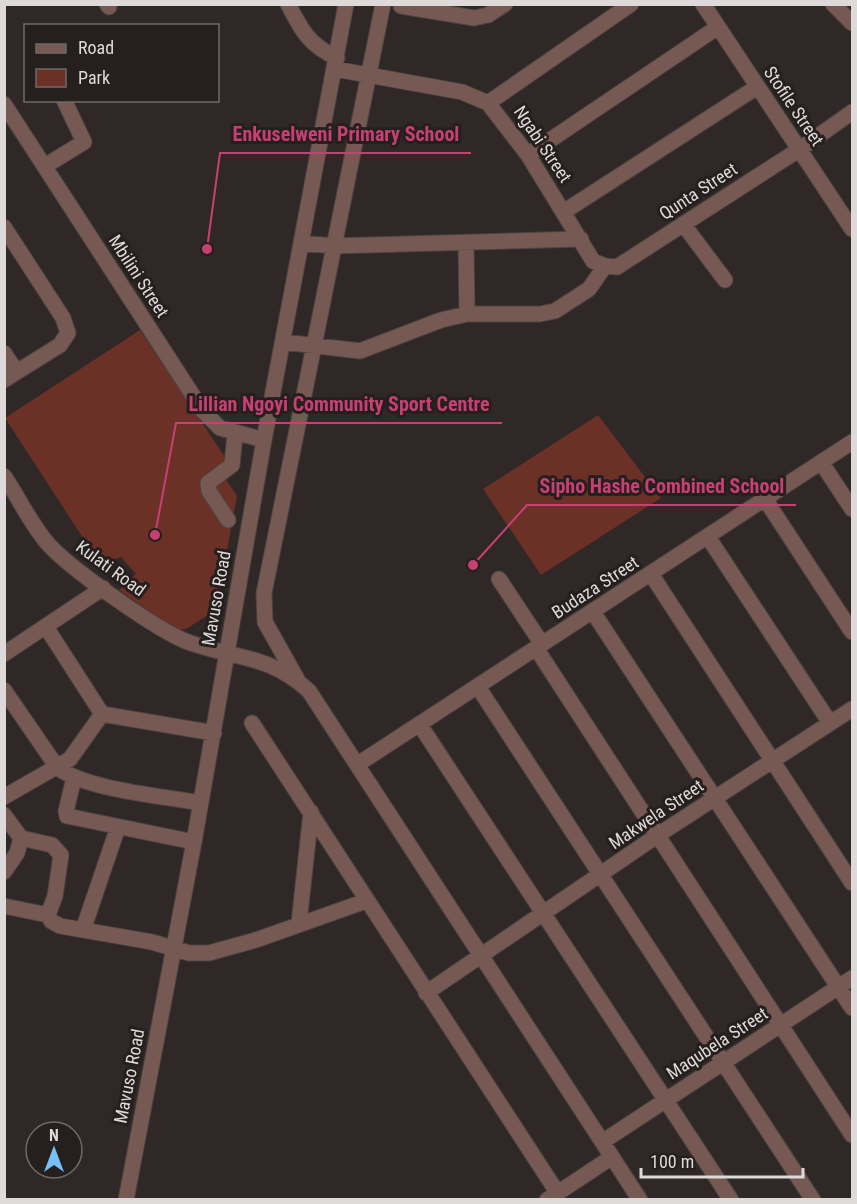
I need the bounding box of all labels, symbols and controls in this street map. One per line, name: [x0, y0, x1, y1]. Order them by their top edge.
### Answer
legend: [24, 24, 219, 102]
text: Road: [78, 37, 114, 58]
street label: Stofile Street: [760, 62, 828, 150]
text: Park: [78, 67, 110, 88]
street label: Ngabi Street: [510, 102, 576, 186]
callout: Enkuselweni Primary School: [220, 115, 471, 153]
text: Enkuselweni Primary School: [233, 122, 459, 146]
street label: Qunta Street: [655, 158, 741, 224]
street label: Mbilini Street: [105, 231, 173, 321]
callout: Lillian Ngoyi Community Sport Centre: [176, 385, 502, 423]
text: Lillian Ngoyi Community Sport Centre: [188, 392, 490, 416]
callout: Sipho Hashe Combined School: [527, 467, 796, 505]
text: Sipho Hashe Combined School: [540, 474, 784, 498]
street label: Kulati Road: [72, 536, 150, 600]
street label: Mavuso Road: [197, 549, 235, 647]
street label: Budaza Street: [548, 551, 642, 623]
street label: Makwela Street: [605, 775, 707, 853]
street label: Maqubela Street: [663, 1003, 771, 1083]
street label: Mavuso Road: [110, 1027, 148, 1125]
north arrow: [24, 1120, 84, 1180]
text: N: [49, 1126, 59, 1145]
scale bar: [641, 1141, 803, 1179]
text: 100 m: [650, 1151, 694, 1172]

